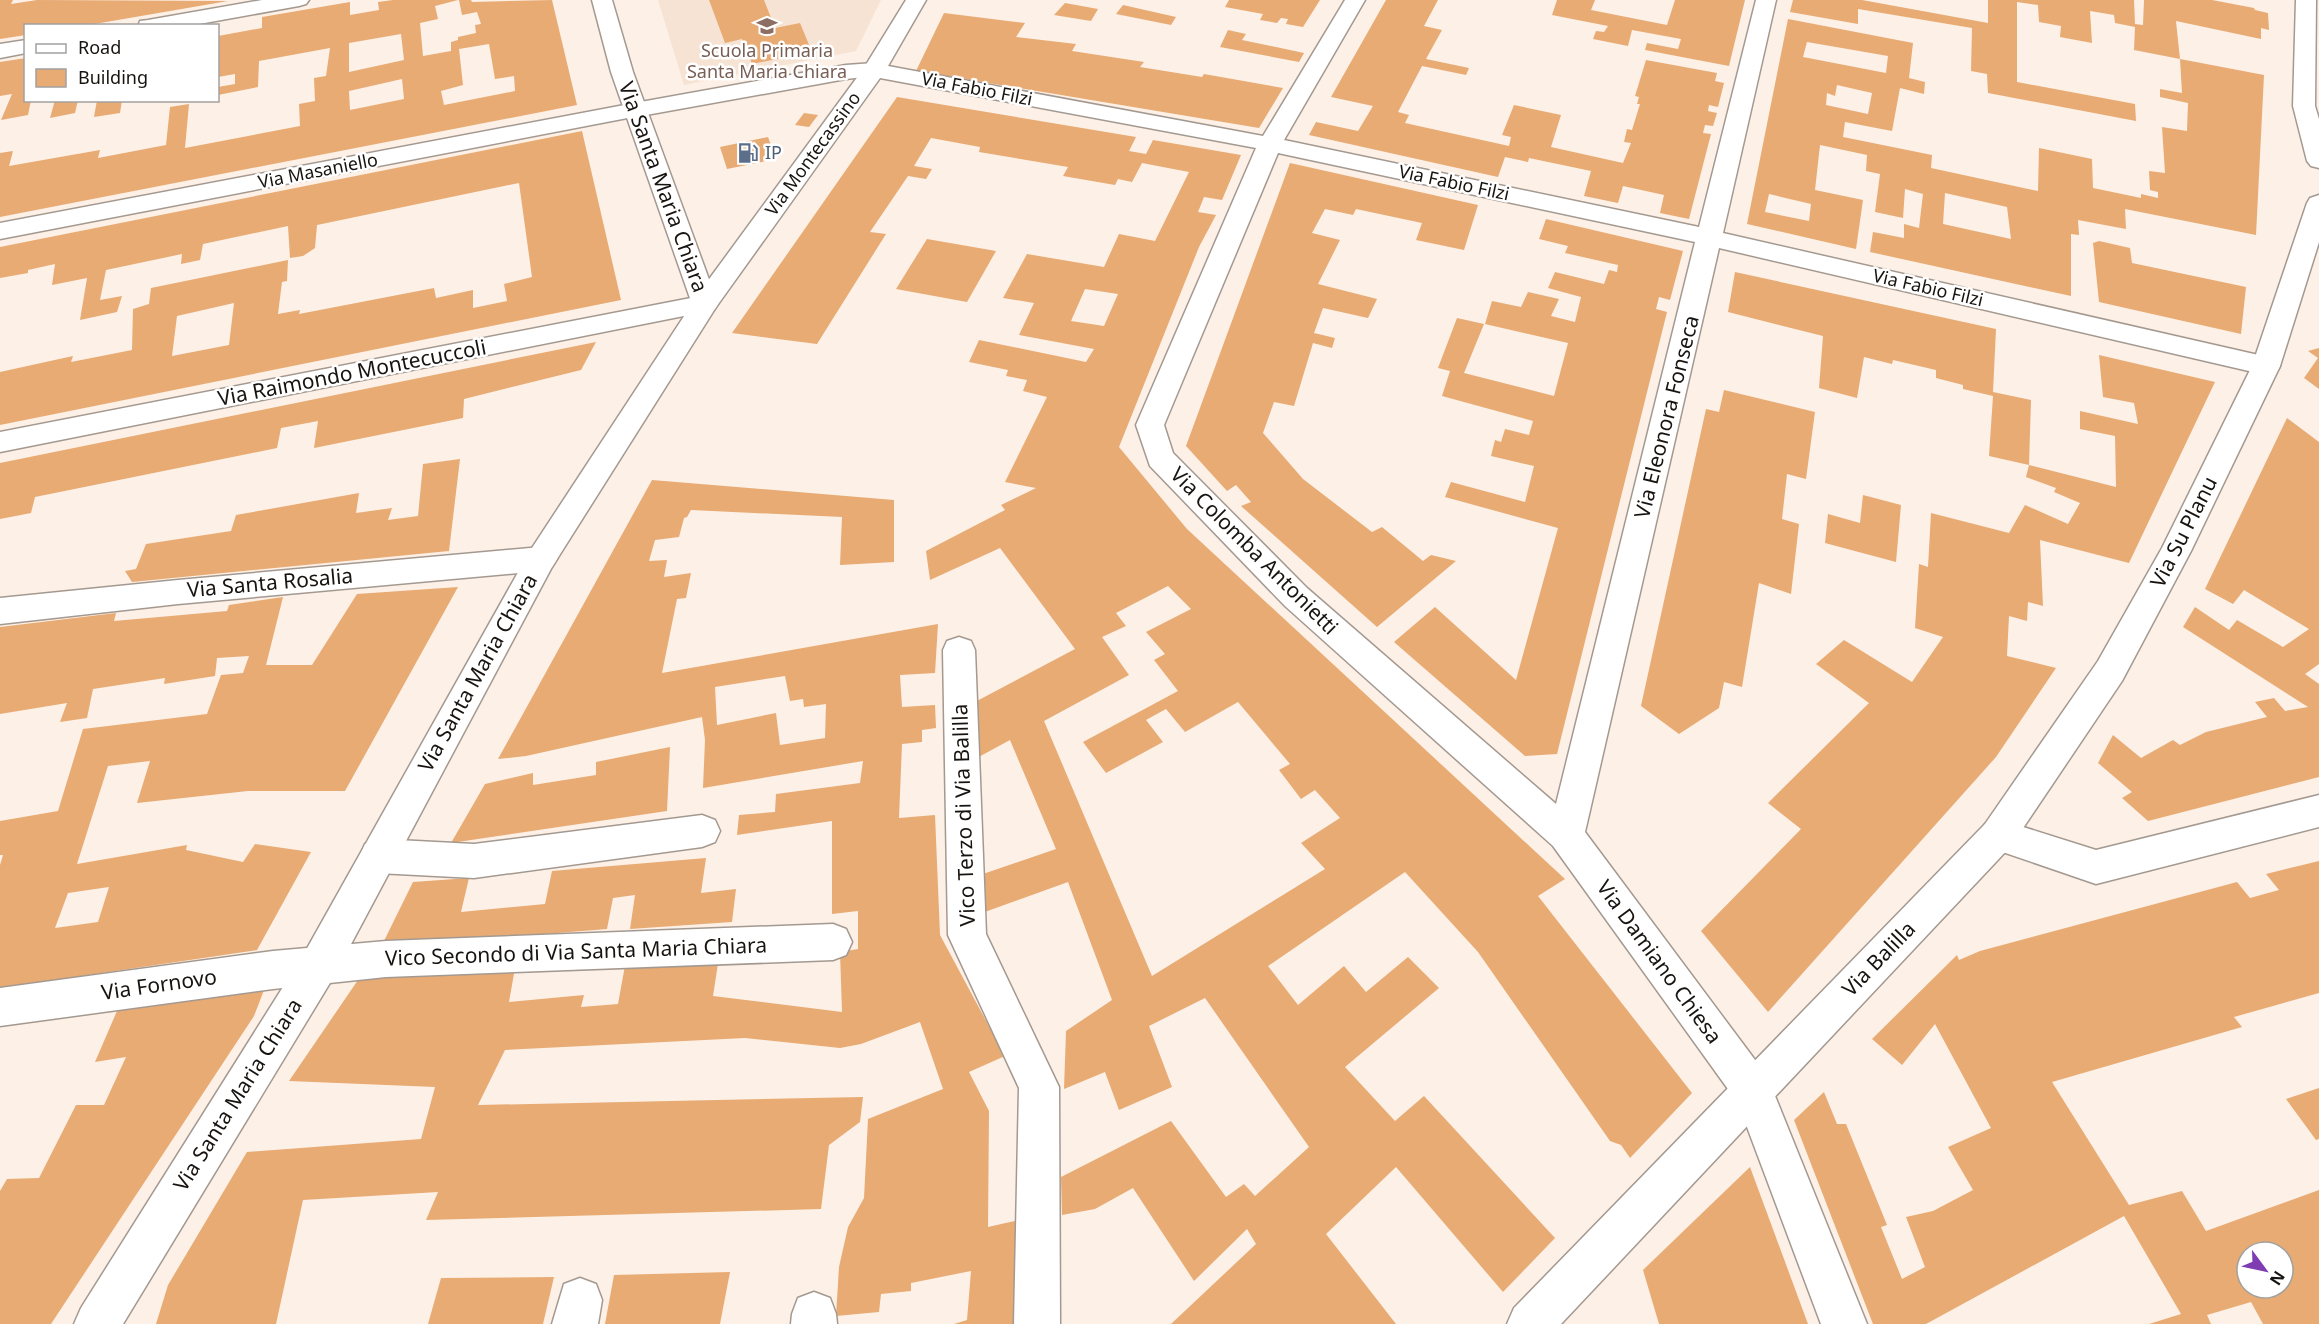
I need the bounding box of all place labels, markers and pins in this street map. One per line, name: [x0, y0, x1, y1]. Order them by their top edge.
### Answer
school or university icon: Scuola Primaria Santa Maria Chiara: [755, 14, 779, 38]
place label: Scuola Primaria Santa Maria Chiara: [687, 38, 847, 83]
place label: IP: [765, 140, 782, 164]
fuel station icon: IP: [736, 141, 760, 165]

